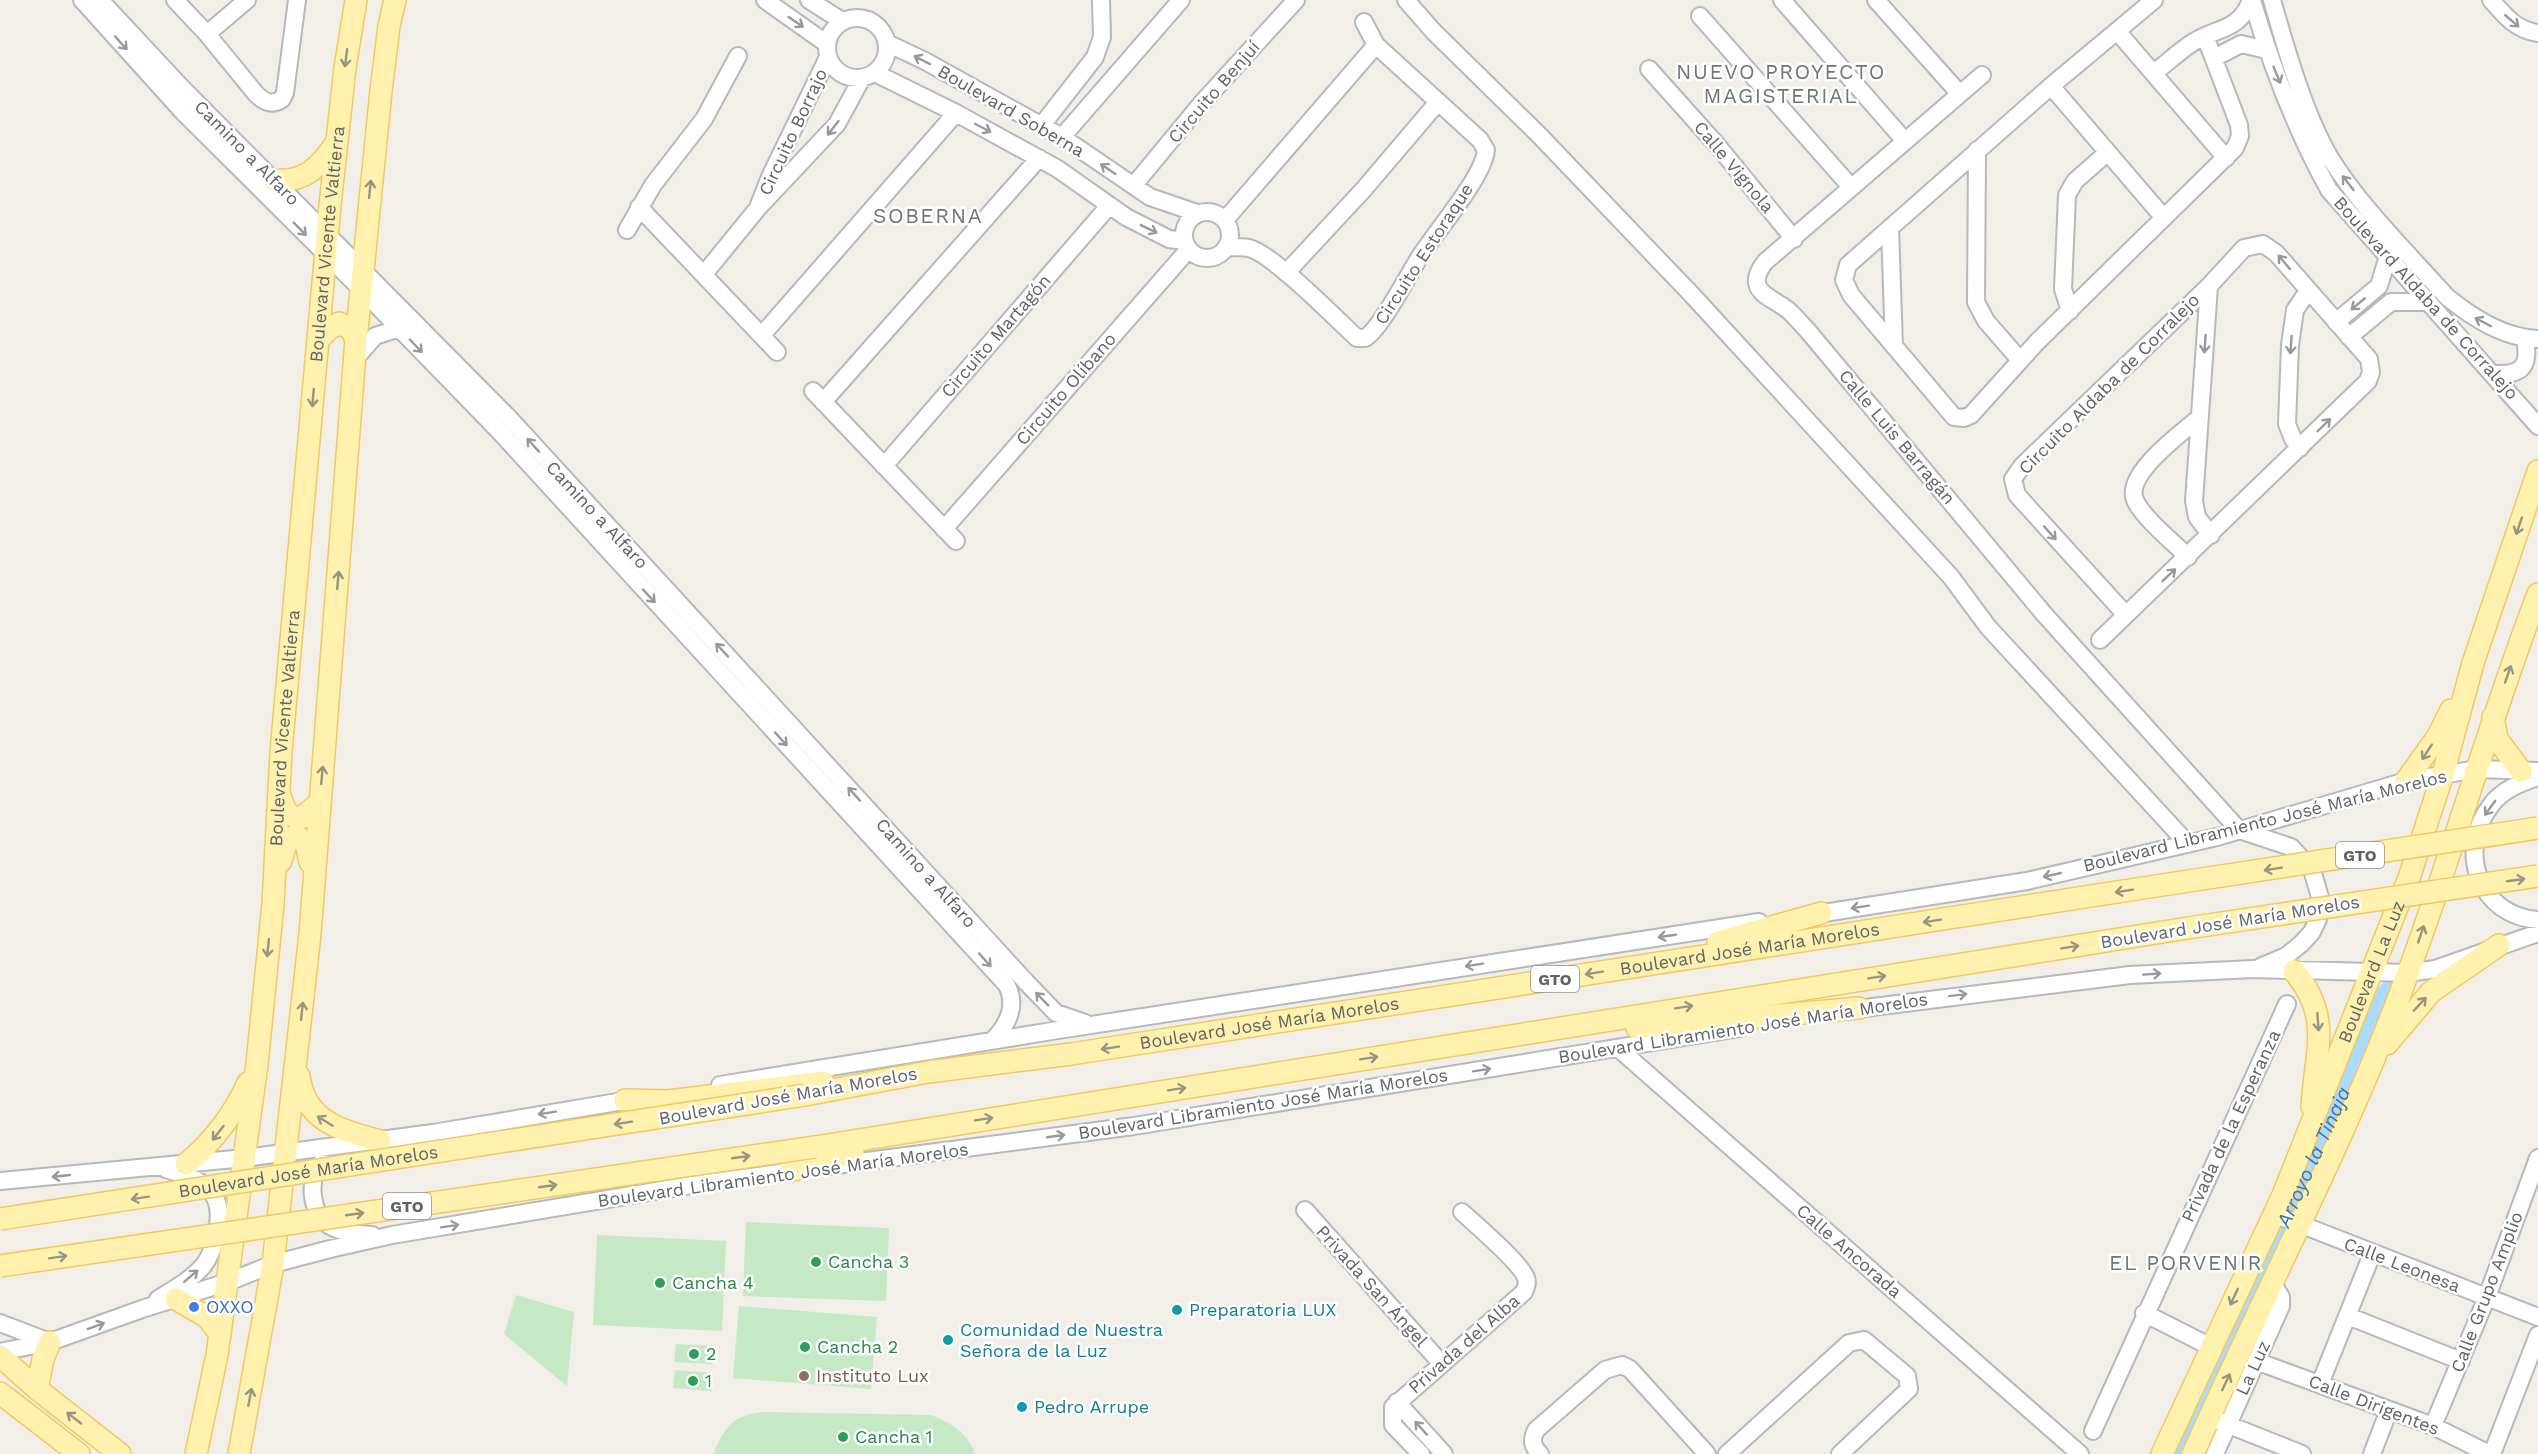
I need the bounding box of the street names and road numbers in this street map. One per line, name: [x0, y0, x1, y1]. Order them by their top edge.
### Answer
street label: Circuito Benjuí: [1164, 36, 1264, 147]
street label: Boulevard Soberna: [934, 60, 1088, 161]
street label: Circuito Borrajo: [754, 65, 831, 198]
street label: Camino a Alfaro: [191, 96, 304, 209]
street label: Calle Vignola: [1690, 117, 1779, 217]
street label: Boulevard Vicente Valtierra: [305, 125, 349, 363]
street label: Circuito Estoraque: [1370, 179, 1477, 328]
street label: Boulevard Aldaba de Corralejo: [2330, 192, 2523, 403]
street label: Circuito Martagón: [936, 270, 1055, 401]
street label: Circuito Aldaba de Corralejo: [2014, 289, 2203, 478]
street label: Circuito Olíbano: [1011, 328, 1120, 449]
street label: Calle Luis Barragán: [1835, 365, 1960, 508]
street label: Camino a Alfaro: [542, 456, 653, 573]
street label: Boulevard Vicente Valtierra: [265, 609, 304, 847]
street label: Boulevard Libramiento José María Morelos: [2081, 765, 2449, 876]
street label: Camino a Alfaro: [872, 814, 981, 932]
road number: GTO: [2336, 842, 2384, 868]
street label: Boulevard José María Morelos: [2099, 891, 2361, 952]
street label: Boulevard La Luz: [2333, 897, 2409, 1046]
street label: Boulevard José María Morelos: [1618, 918, 1881, 979]
road number: GTO: [1531, 966, 1579, 992]
street label: Boulevard Libramiento José María Morelos: [1556, 988, 1929, 1067]
street label: Boulevard José María Morelos: [1138, 992, 1401, 1053]
street label: Privada de la Esperanza: [2177, 1026, 2284, 1225]
street label: Boulevard José María Morelos: [657, 1062, 919, 1129]
street label: Boulevard Libramiento José María Morelos: [1076, 1064, 1449, 1143]
street label: Boulevard Libramiento José María Morelos: [596, 1138, 970, 1211]
street label: Boulevard José María Morelos: [177, 1141, 440, 1201]
road number: GTO: [383, 1193, 431, 1219]
street label: Calle Ancorada: [1793, 1199, 1906, 1302]
street label: Calle Grupo Amplio: [2446, 1208, 2527, 1375]
street label: Privada San Ángel: [1312, 1221, 1433, 1351]
street label: Calle Leonesa: [2341, 1233, 2463, 1296]
street label: Privada del Alba: [1404, 1290, 1524, 1398]
street label: La Luz: [2231, 1337, 2274, 1398]
street label: Calle Dirigentes: [2306, 1370, 2442, 1439]

